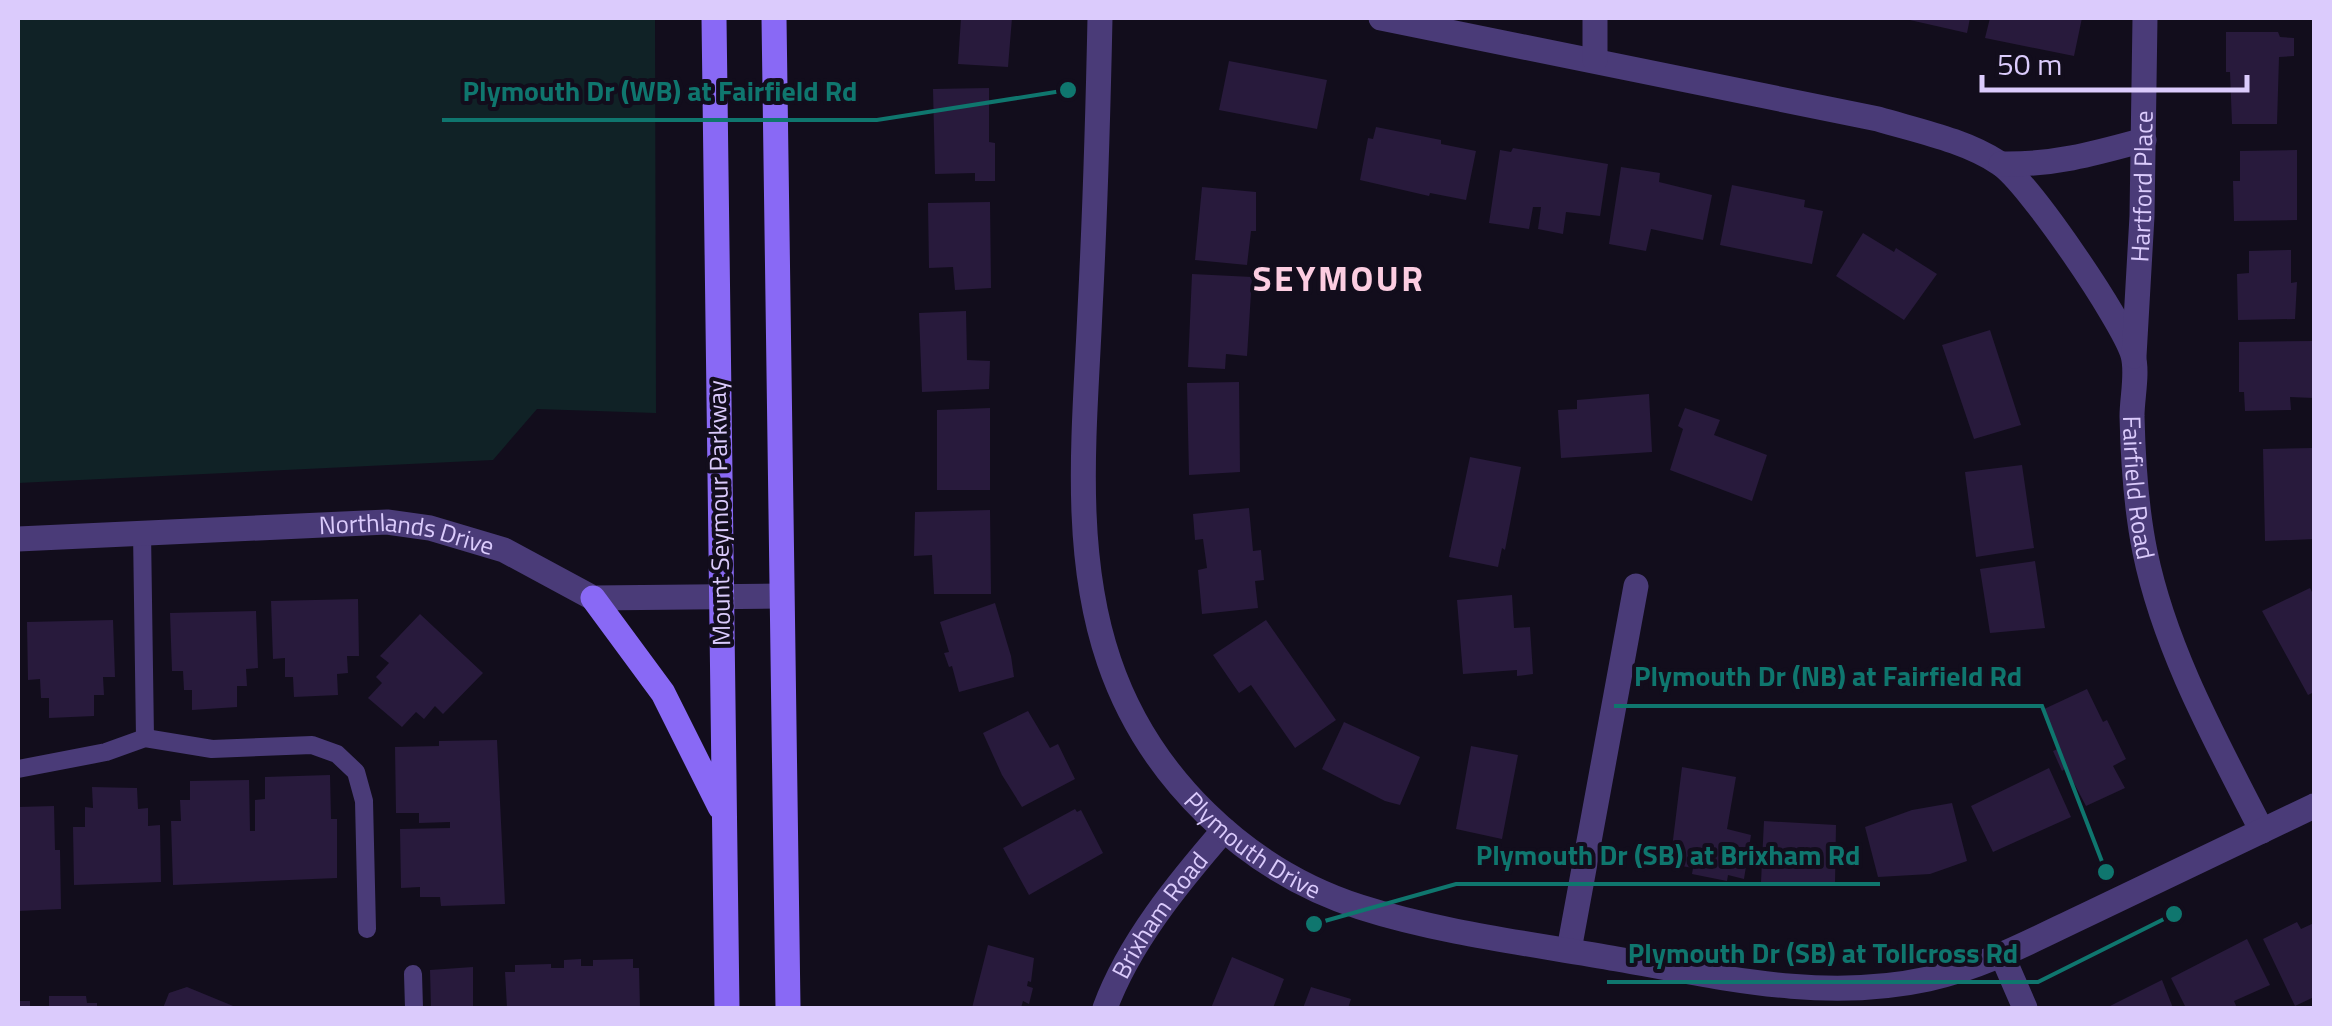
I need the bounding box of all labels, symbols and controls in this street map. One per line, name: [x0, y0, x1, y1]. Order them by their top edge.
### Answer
scale bar: [1982, 30, 2247, 92]
text: 50 m: [1997, 41, 2062, 87]
callout: Plymouth Dr (WB) at Fairfield Rd: [442, 62, 877, 120]
text: Plymouth Dr (WB) at Fairfield Rd: [463, 69, 857, 112]
street label: Hartford Place: [2120, 110, 2163, 263]
district label: SEYMOUR: [1253, 251, 1425, 305]
street label: Mount Seymour Parkway: [698, 380, 740, 646]
street label: Fairfield Road: [2113, 415, 2165, 563]
street label: Northlands Drive: [318, 503, 499, 565]
callout: Plymouth Dr (NB) at Fairfield Rd: [1614, 648, 2042, 706]
text: Plymouth Dr (NB) at Fairfield Rd: [1634, 654, 2022, 697]
street label: Plymouth Drive: [1175, 783, 1327, 908]
callout: Plymouth Dr (SB) at Brixham Rd: [1456, 826, 1880, 884]
text: Plymouth Dr (SB) at Brixham Rd: [1476, 833, 1860, 876]
street label: Brixham Road: [1102, 843, 1217, 985]
callout: Plymouth Dr (SB) at Tollcross Rd: [1607, 924, 2038, 982]
text: Plymouth Dr (SB) at Tollcross Rd: [1628, 931, 2018, 974]

